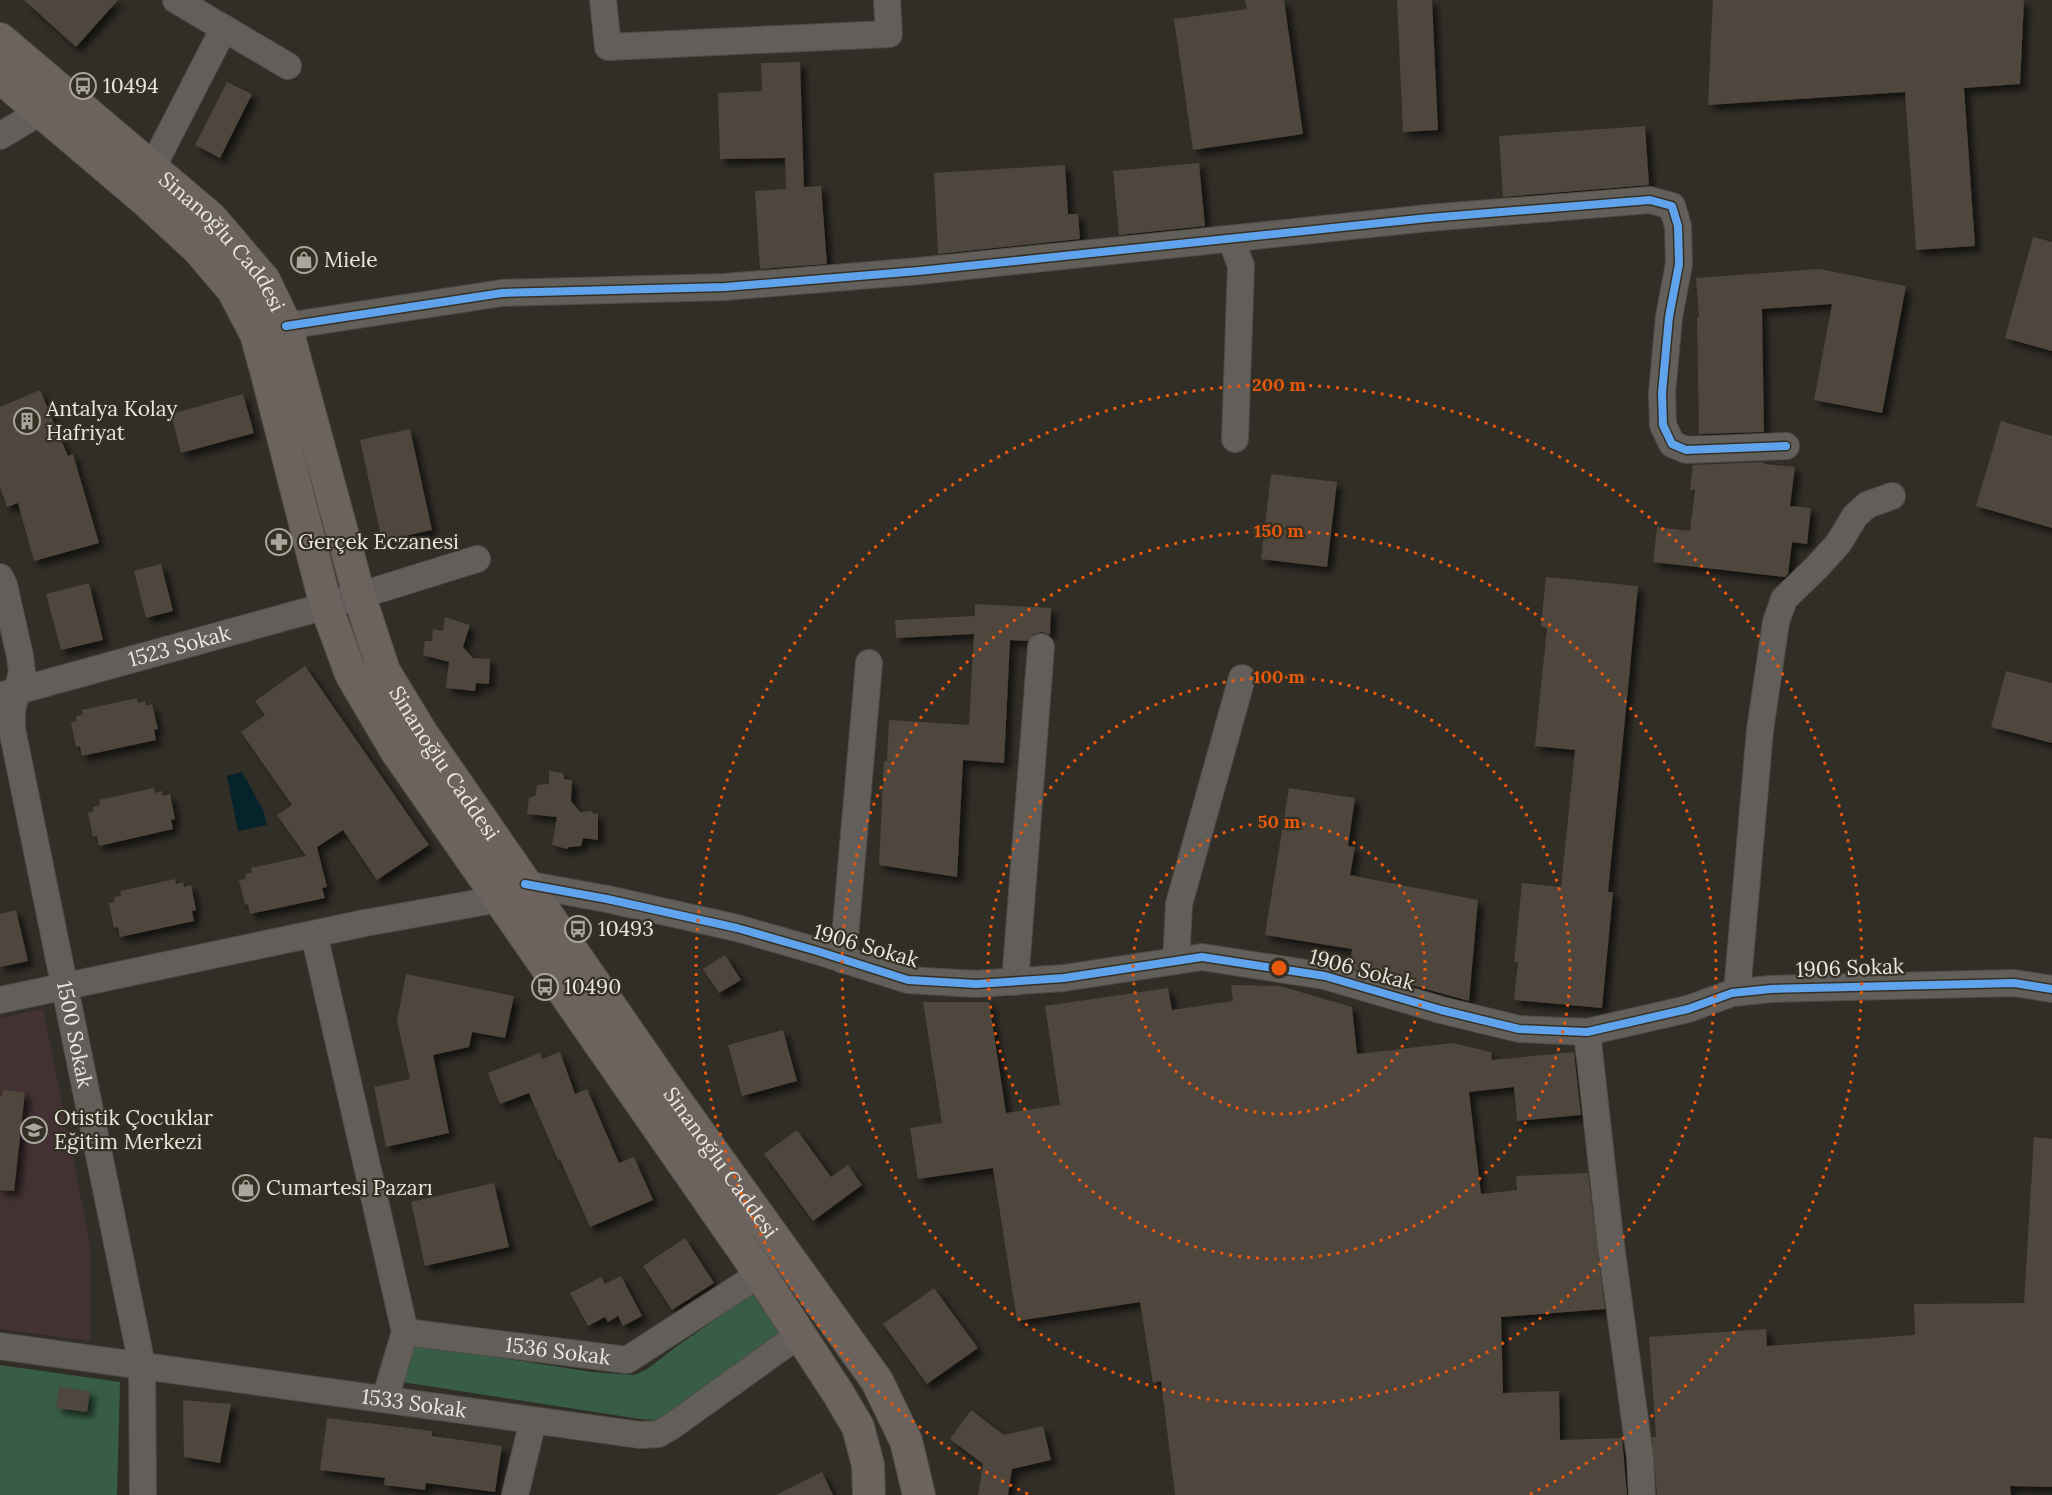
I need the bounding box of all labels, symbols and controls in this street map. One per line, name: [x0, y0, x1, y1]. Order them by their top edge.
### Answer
bus stop icon: 10494: [68, 71, 98, 101]
place label: 10494: [103, 72, 159, 99]
street label: Si̇nanoğlu Caddesi: [153, 165, 291, 316]
shop icon: Miele: [289, 245, 319, 275]
place label: Miele: [324, 246, 378, 273]
text: 200 m: [1252, 373, 1306, 396]
place label: Antalya Kolay Hafriyat: [45, 395, 177, 446]
building icon: Antalya Kolay Hafriyat: [12, 406, 42, 436]
text: 150 m: [1254, 519, 1304, 542]
pharmacy icon: Gerçek Eczanesi: [264, 527, 294, 557]
place label: Gerçek Eczanesi: [298, 528, 459, 555]
street label: 1523 Sokak: [125, 619, 234, 673]
text: 100 m: [1253, 665, 1305, 688]
street label: Si̇nanoğlu Caddesi: [383, 681, 506, 845]
text: 50 m: [1258, 810, 1301, 833]
bus stop icon: 10493: [563, 914, 593, 944]
place label: 10493: [598, 915, 654, 942]
street label: 1906 Sokak: [810, 918, 922, 974]
street label: 1906 Sokak: [1306, 942, 1419, 997]
street label: 1906 Sokak: [1796, 952, 1905, 983]
centre of rings: [1269, 958, 1289, 978]
bus stop icon: 10490: [530, 972, 560, 1002]
place label: 10490: [564, 973, 621, 1000]
street label: 1500 Sokak: [51, 979, 99, 1091]
street label: Si̇nanoğlu Caddesi: [658, 1081, 784, 1244]
place label: Otistik Çocuklar Eğitim Merkezi: [54, 1104, 213, 1155]
school or university icon: Otistik Çocuklar Eğitim Merkezi: [19, 1115, 49, 1145]
shop icon: Cumartesi Pazarı: [231, 1173, 261, 1203]
place label: Cumartesi Pazarı: [266, 1174, 433, 1201]
street label: 1536 Sokak: [504, 1331, 613, 1371]
street label: 1533 Sokak: [360, 1382, 469, 1424]

